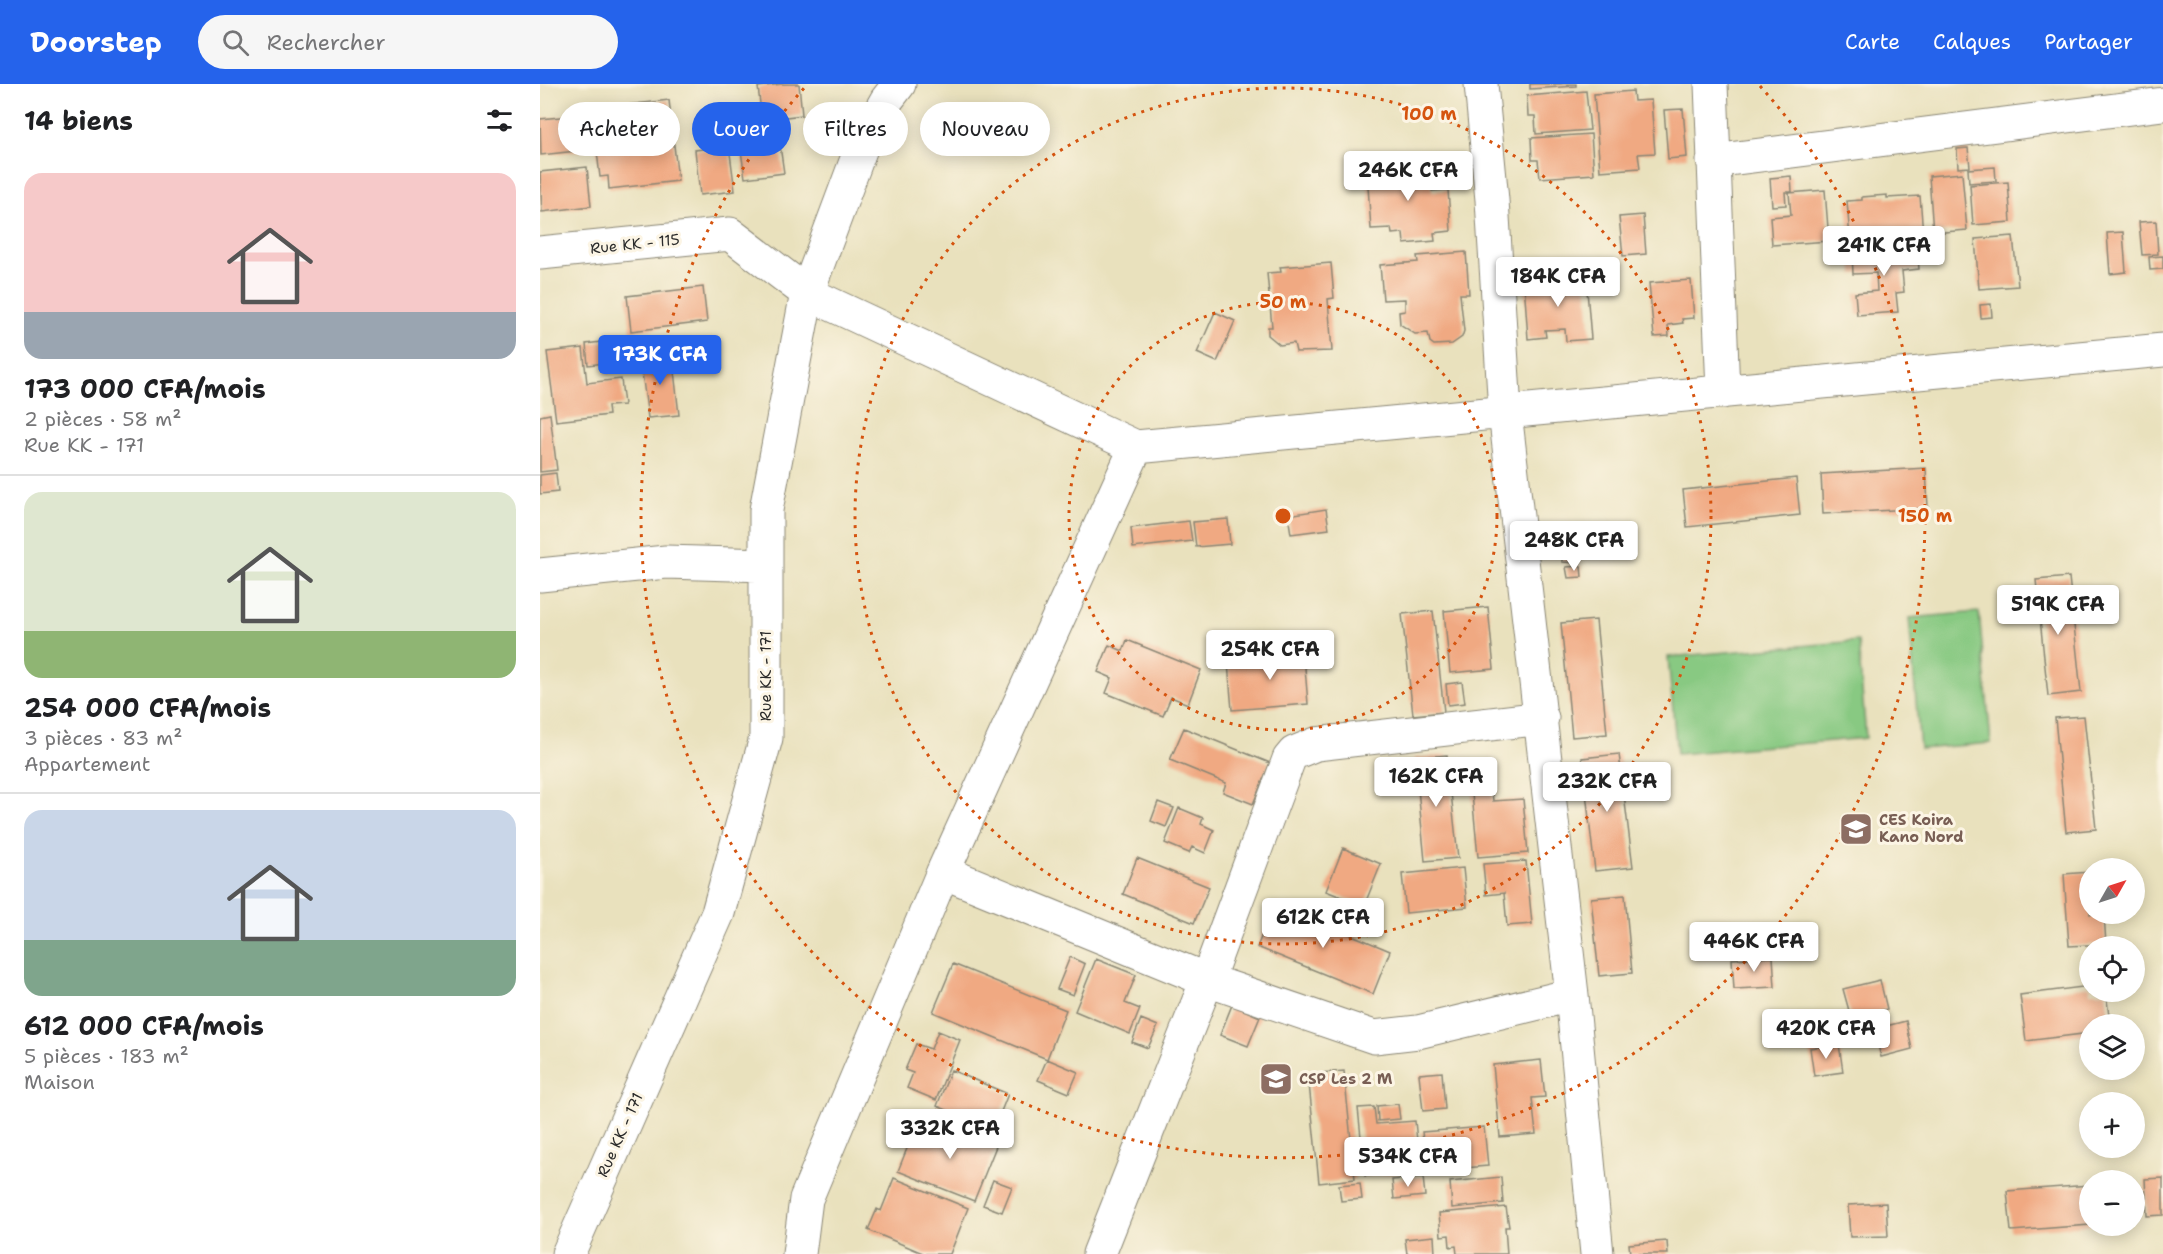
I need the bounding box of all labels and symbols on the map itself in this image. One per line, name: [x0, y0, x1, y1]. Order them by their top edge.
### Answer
text: 100 m: [1401, 102, 1457, 126]
pin: 246K CFA: [1346, 151, 1470, 202]
pin: 241K CFA: [1822, 226, 1946, 277]
street label: Rue KK - 115: [589, 229, 681, 259]
pin: 184K CFA: [1496, 257, 1620, 308]
text: 50 m: [1260, 290, 1307, 314]
pin: 173K CFA: [598, 335, 722, 386]
text: 150 m: [1898, 504, 1953, 528]
centre of rings: [1273, 506, 1293, 526]
pin: 248K CFA: [1512, 521, 1636, 572]
pin: 519K CFA: [1996, 585, 2120, 636]
pin: 254K CFA: [1208, 630, 1332, 681]
street label: Rue KK - 171: [756, 631, 776, 721]
pin: 162K CFA: [1374, 757, 1498, 808]
pin: 232K CFA: [1545, 762, 1669, 813]
place label: CES Koira Kano Nord: [1879, 810, 1964, 847]
school or university icon: CES Koira Kano Nord: [1838, 811, 1874, 847]
north arrow: [2079, 858, 2145, 924]
pin: 612K CFA: [1261, 898, 1385, 949]
pin: 446K CFA: [1692, 922, 1816, 973]
pin: 420K CFA: [1764, 1009, 1888, 1060]
school or university icon: CSP Les 2 M: [1258, 1061, 1294, 1097]
place label: CSP Les 2 M: [1299, 1069, 1393, 1089]
street label: Rue KK - 171: [592, 1090, 648, 1180]
pin: 332K CFA: [888, 1109, 1012, 1160]
pin: 534K CFA: [1346, 1137, 1470, 1188]

